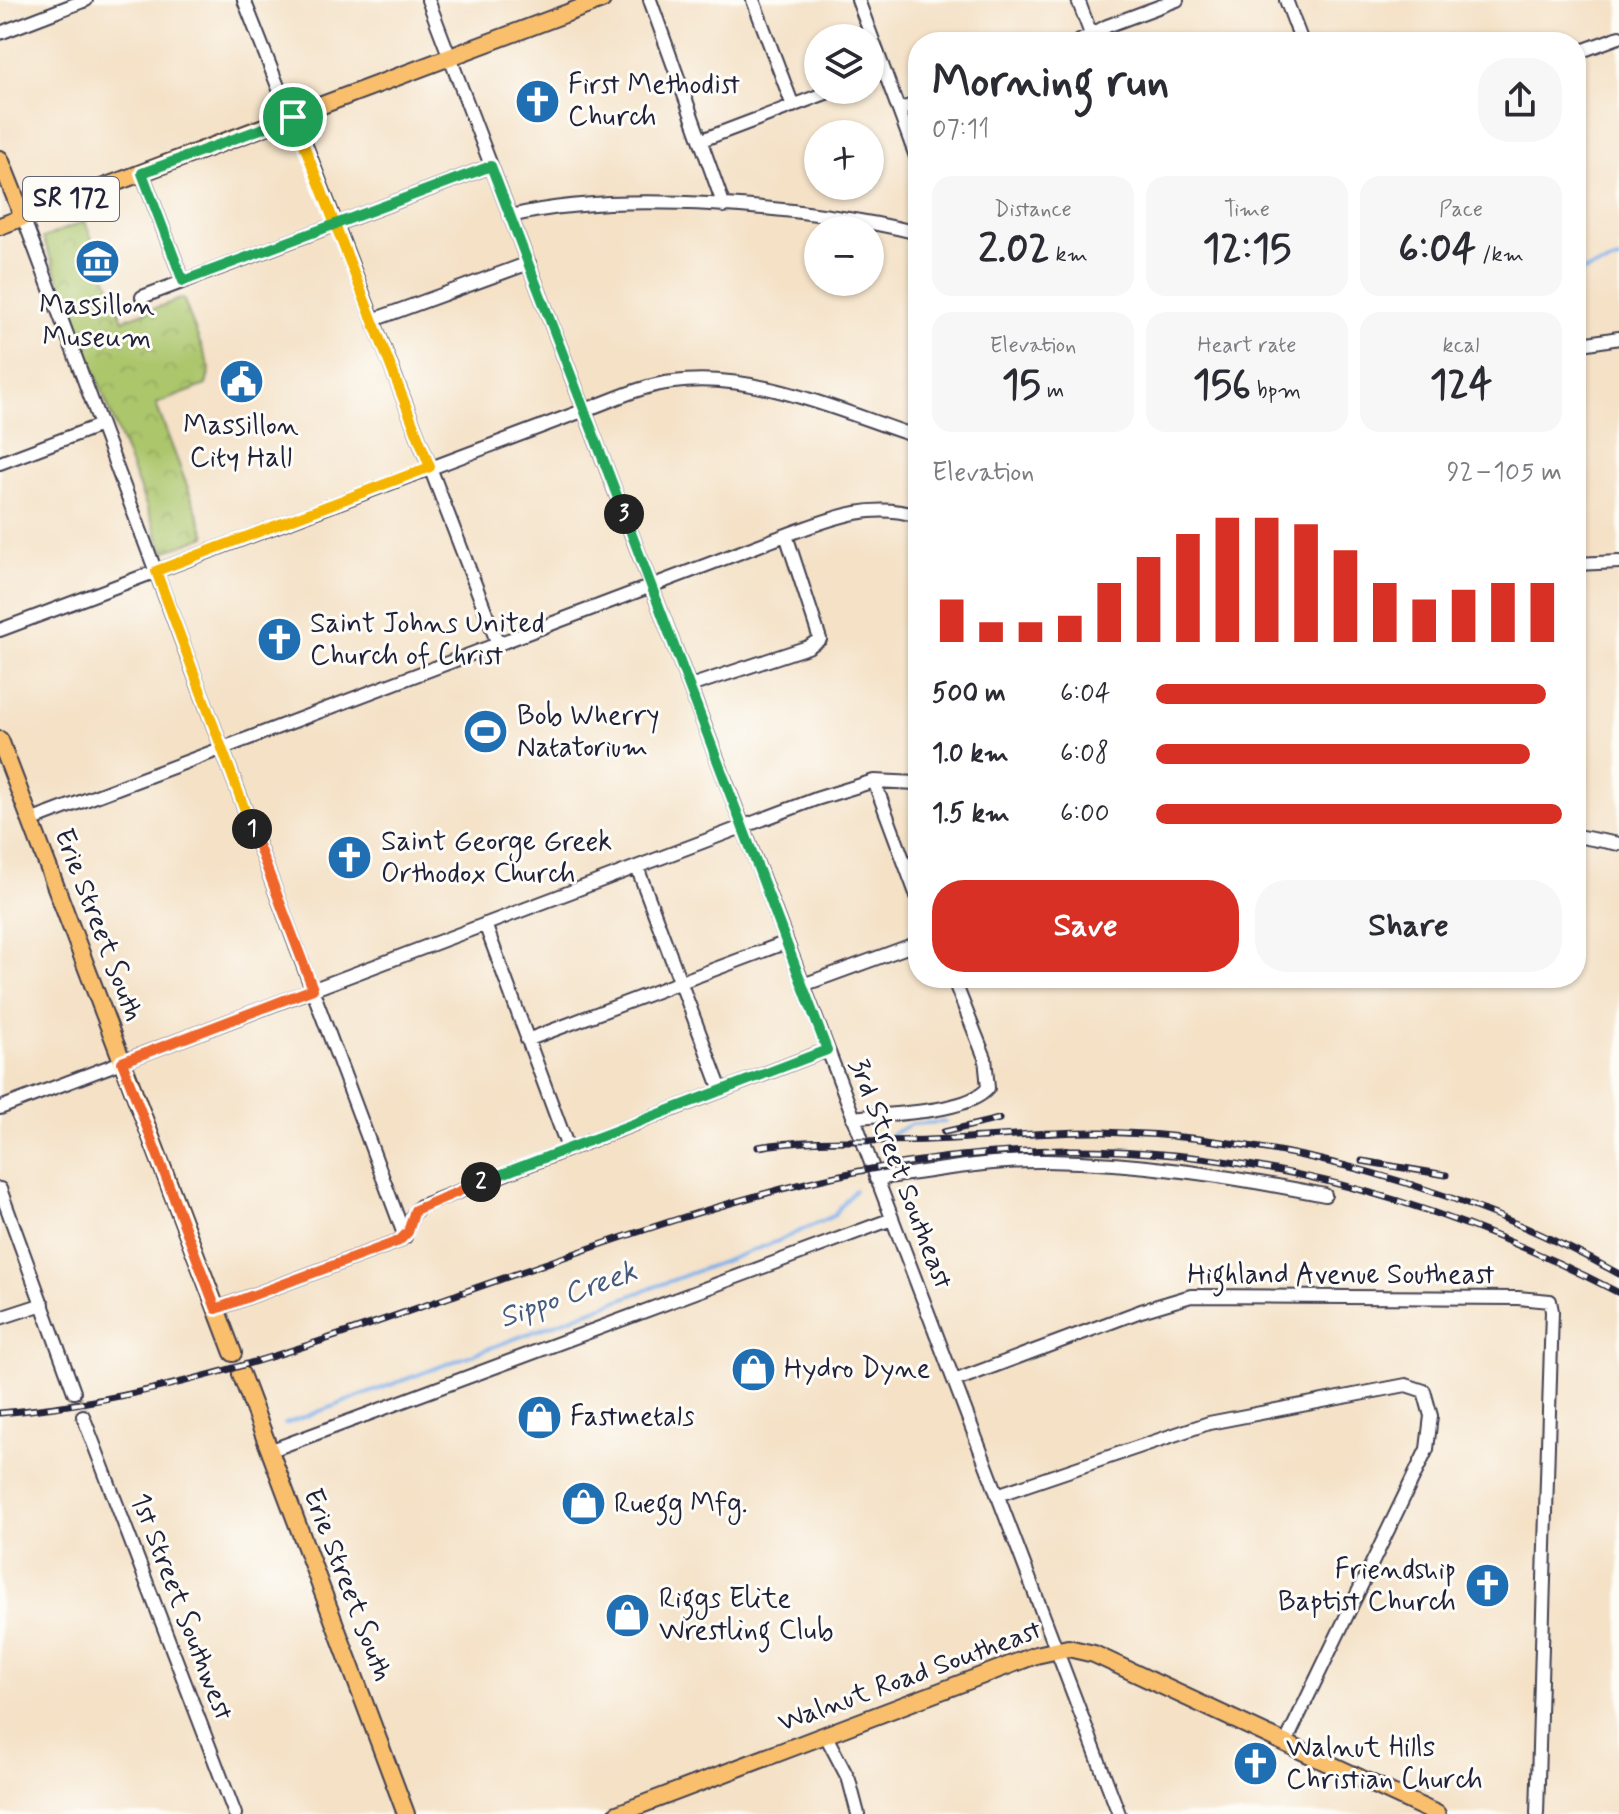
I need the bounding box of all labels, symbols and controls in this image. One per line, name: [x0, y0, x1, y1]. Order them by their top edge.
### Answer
map controls: [804, 24, 884, 296]
button: layers: [804, 24, 884, 104]
text: Morning run: [932, 54, 1169, 112]
button: share: [1478, 58, 1562, 142]
place label: First Methodist Church: [568, 67, 741, 136]
church icon: First Methodist Church: [513, 77, 561, 125]
pin: [259, 83, 327, 151]
icon: arrive: [271, 95, 315, 139]
text: 07:11: [932, 113, 989, 147]
button: +: [804, 120, 884, 200]
road number: SR 172: [23, 177, 119, 221]
text: Distance: [994, 196, 1072, 224]
text: Time: [1224, 196, 1270, 224]
text: Pace: [1439, 196, 1483, 224]
button: −: [804, 216, 884, 296]
text: 2.02: [978, 224, 1050, 276]
text: 12:15: [1203, 224, 1291, 276]
text: 6:04: [1398, 224, 1476, 276]
museum icon: Massillon Museum: [73, 237, 121, 285]
text: km: [1050, 241, 1088, 269]
text: /km: [1476, 241, 1524, 269]
place label: Massillon Museum: [39, 288, 155, 357]
text: Elevation: [990, 332, 1076, 360]
text: Heart rate: [1198, 332, 1296, 360]
text: kcal: [1443, 332, 1479, 360]
public building icon: Massillon City Hall: [217, 358, 265, 406]
text: 15: [1002, 360, 1041, 412]
text: 156: [1193, 360, 1251, 412]
text: 124: [1430, 360, 1492, 412]
text: m: [1041, 377, 1064, 405]
text: bpm: [1251, 377, 1301, 405]
place label: Massillon City Hall: [183, 408, 299, 477]
text: Elevation: [932, 456, 1034, 490]
text: 92–105 m: [1447, 456, 1562, 490]
pin: 3: [604, 494, 644, 534]
text: 3: [619, 500, 629, 528]
place label: Saint Johns United Church of Christ: [310, 606, 545, 675]
church icon: Saint Johns United Church of Christ: [255, 616, 303, 664]
text: 500 m: [932, 677, 1006, 711]
text: 6:04: [1060, 677, 1111, 711]
place label: Bob Wherry Natatorium: [517, 698, 659, 767]
sports icon: Bob Wherry Natatorium: [462, 708, 510, 756]
text: 1.0 km: [932, 737, 1009, 771]
text: 6:08: [1060, 737, 1109, 771]
text: 1.5 km: [932, 797, 1010, 831]
text: 6:00: [1060, 797, 1110, 831]
pin: 1: [232, 809, 272, 849]
text: 1: [247, 815, 257, 843]
street label: Erie Street South: [44, 823, 152, 1027]
place label: Saint George Greek Orthodox Church: [381, 824, 612, 893]
church icon: Saint George Greek Orthodox Church: [326, 834, 374, 882]
button: Save: [932, 880, 1239, 972]
button: Share: [1255, 880, 1562, 972]
street label: 3rd Street Southeast: [839, 1053, 961, 1295]
pin: 2: [461, 1162, 501, 1202]
text: 2: [476, 1168, 486, 1196]
water label: Sippo Creek: [494, 1252, 642, 1338]
street label: Highland Avenue Southeast: [1187, 1257, 1495, 1297]
shop icon: Hydro Dyne: [729, 1345, 777, 1393]
place label: Hydro Dyne: [784, 1351, 930, 1388]
shop icon: Fastmetals: [515, 1393, 563, 1441]
place label: Fastmetals: [570, 1399, 695, 1436]
shop icon: Ruegg Mfg.: [559, 1480, 607, 1528]
street label: Erie Street South: [293, 1483, 401, 1687]
place label: Ruegg Mfg.: [614, 1486, 747, 1526]
street label: 1st Street Southwest: [121, 1488, 242, 1727]
place label: Friendship Baptist Church: [1278, 1552, 1456, 1621]
church icon: Friendship Baptist Church: [1463, 1562, 1511, 1610]
place label: Riggs Elite Wrestling Club: [659, 1581, 833, 1653]
shop icon: Riggs Elite Wrestling Club: [604, 1591, 652, 1639]
street label: Walnut Road Southeast: [773, 1612, 1048, 1742]
place label: Walnut Hills Christian Church: [1286, 1730, 1483, 1799]
church icon: Walnut Hills Christian Church: [1231, 1740, 1279, 1788]

